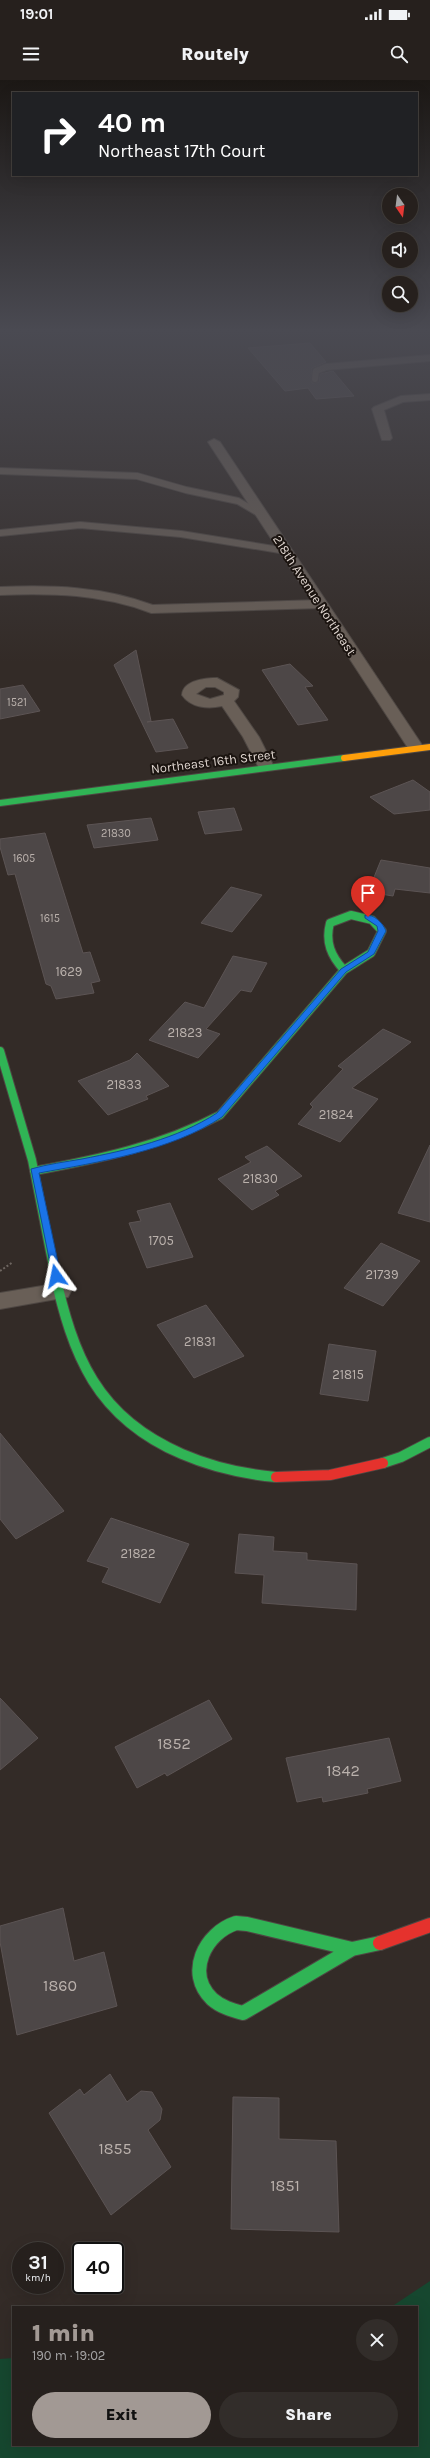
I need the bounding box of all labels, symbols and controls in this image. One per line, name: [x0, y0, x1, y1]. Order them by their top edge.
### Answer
text: 19:01: [20, 5, 53, 23]
icon: menu: [20, 43, 42, 65]
text: Routely: [181, 43, 249, 65]
icon: search: [388, 43, 410, 65]
text: 40 m: [98, 106, 166, 139]
icon: right: [32, 108, 84, 160]
text: Northeast 17th Court: [98, 140, 265, 162]
north arrow: [382, 188, 418, 224]
map controls: [382, 188, 418, 312]
button: sound: [382, 232, 418, 268]
button: search: [382, 276, 418, 312]
street label: 218th Avenue Northeast: [270, 532, 359, 658]
house number: 1521: [7, 696, 27, 709]
street label: Northeast 16th Street: [150, 746, 276, 777]
house number: 21830: [101, 827, 131, 840]
house number: 1605: [13, 852, 35, 865]
pin: [351, 876, 385, 917]
icon: arrive: [357, 882, 379, 904]
house number: 1615: [40, 912, 60, 925]
house number: 1629: [56, 964, 82, 979]
house number: 21823: [167, 1025, 203, 1040]
house number: 21833: [106, 1077, 142, 1092]
house number: 21824: [319, 1107, 353, 1122]
house number: 21830: [242, 1171, 278, 1186]
house number: 1705: [148, 1233, 174, 1248]
position arrow: [35, 1255, 77, 1297]
house number: 21739: [365, 1267, 399, 1282]
house number: 21831: [184, 1334, 216, 1349]
house number: 21815: [332, 1367, 364, 1382]
house number: 21822: [121, 1546, 155, 1561]
house number: 1852: [157, 1734, 191, 1753]
house number: 1842: [326, 1761, 360, 1780]
house number: 1860: [43, 1976, 77, 1995]
house number: 1855: [98, 2139, 132, 2158]
house number: 1851: [270, 2176, 300, 2195]
speed limit sign: 40: [72, 2242, 124, 2294]
text: 31: [28, 2251, 48, 2274]
text: km/h: [25, 2272, 51, 2284]
text: 1 min: [32, 2319, 95, 2347]
button: close: [356, 2319, 398, 2361]
text: 190 m · 19:02: [32, 2348, 105, 2363]
button: Exit: [32, 2392, 211, 2438]
button: Share: [219, 2392, 398, 2438]

